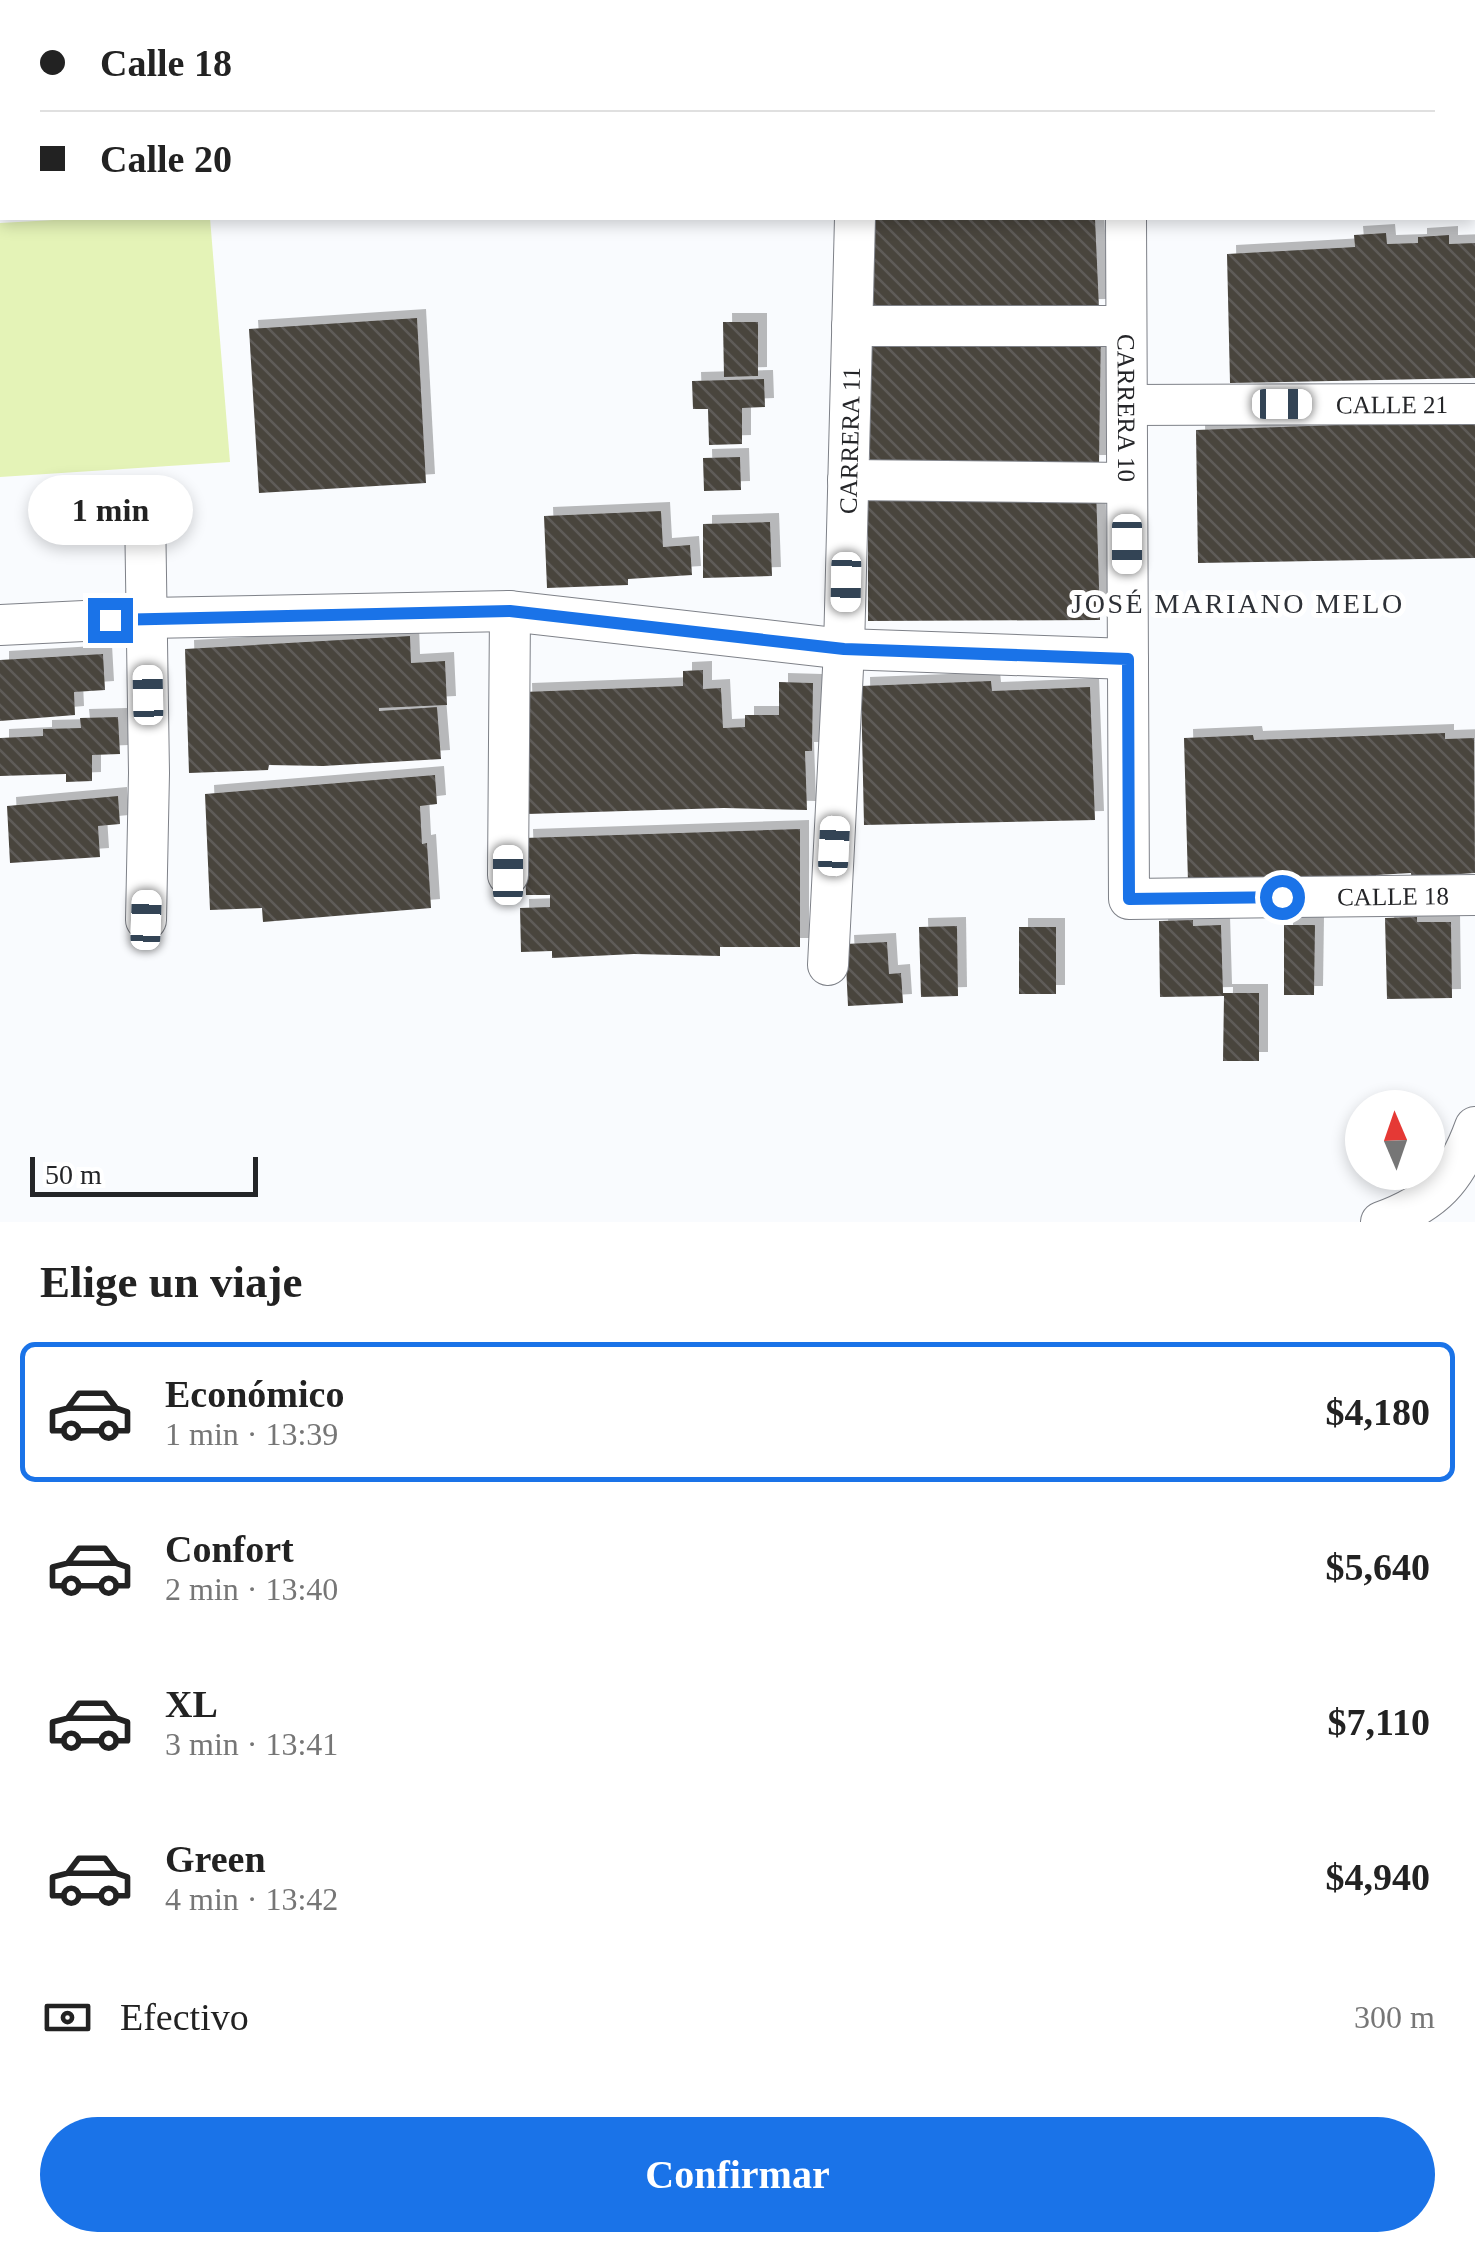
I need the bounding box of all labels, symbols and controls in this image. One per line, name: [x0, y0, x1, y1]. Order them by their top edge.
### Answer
text: Calle 18: [100, 42, 232, 84]
text: Calle 20: [100, 138, 232, 180]
street label: CARRERA 10: [1113, 334, 1140, 482]
street label: CARRERA 11: [834, 367, 865, 514]
car: [1252, 389, 1312, 419]
street label: CALLE 21: [1336, 391, 1448, 418]
callout: 1 min: [28, 475, 192, 545]
text: 1 min: [72, 492, 149, 528]
car: [1112, 514, 1142, 574]
car: [830, 552, 862, 612]
district label: JOSÉ MARIANO MELO: [1071, 588, 1405, 619]
route end: [88, 598, 133, 643]
car: [132, 665, 164, 725]
car: [817, 815, 851, 877]
car: [493, 845, 523, 905]
route start: [1260, 875, 1305, 920]
street label: CALLE 18: [1337, 882, 1449, 911]
car: [130, 889, 162, 951]
north arrow: [1345, 1090, 1445, 1190]
map controls: [1345, 1090, 1445, 1190]
scale bar: [30, 1152, 258, 1196]
text: 50 m: [45, 1159, 102, 1190]
text: Elige un viaje: [40, 1257, 303, 1307]
icon: car: [45, 1367, 135, 1457]
text: Económico: [165, 1373, 344, 1415]
text: $4,180: [1326, 1391, 1430, 1433]
text: 1 min · 13:39: [165, 1416, 338, 1452]
icon: car: [45, 1522, 135, 1612]
text: Confort: [165, 1528, 294, 1570]
text: $5,640: [1326, 1546, 1430, 1588]
text: 2 min · 13:40: [165, 1571, 338, 1607]
icon: car: [45, 1677, 135, 1767]
text: XL: [165, 1683, 218, 1725]
text: $7,110: [1328, 1701, 1430, 1743]
text: 3 min · 13:41: [165, 1726, 338, 1762]
icon: car: [45, 1832, 135, 1922]
text: Green: [165, 1838, 266, 1880]
text: $4,940: [1326, 1856, 1430, 1898]
text: 4 min · 13:42: [165, 1881, 338, 1917]
icon: cash: [40, 1990, 95, 2045]
text: Efectivo: [120, 1996, 249, 2038]
text: 300 m: [1354, 1999, 1435, 2035]
button: Confirmar: [40, 2117, 1435, 2232]

